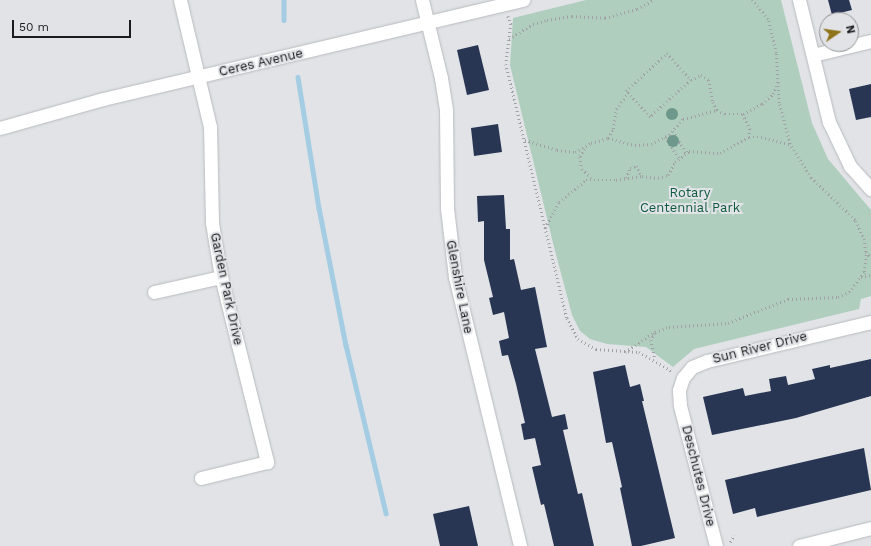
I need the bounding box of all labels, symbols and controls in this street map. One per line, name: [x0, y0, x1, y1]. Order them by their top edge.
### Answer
scale bar: [14, 12, 133, 38]
north arrow: [819, 12, 859, 52]
text: 50 m: [19, 20, 49, 34]
text: N: [843, 24, 857, 35]
street label: Ceres Avenue: [217, 46, 305, 80]
park label: Rotary Centennial Park: [640, 186, 740, 217]
street label: Garden Park Drive: [206, 231, 246, 347]
street label: Glenshire Lane: [442, 239, 476, 335]
street label: Sun River Drive: [711, 329, 809, 367]
street label: Deschutes Drive: [678, 424, 718, 528]

